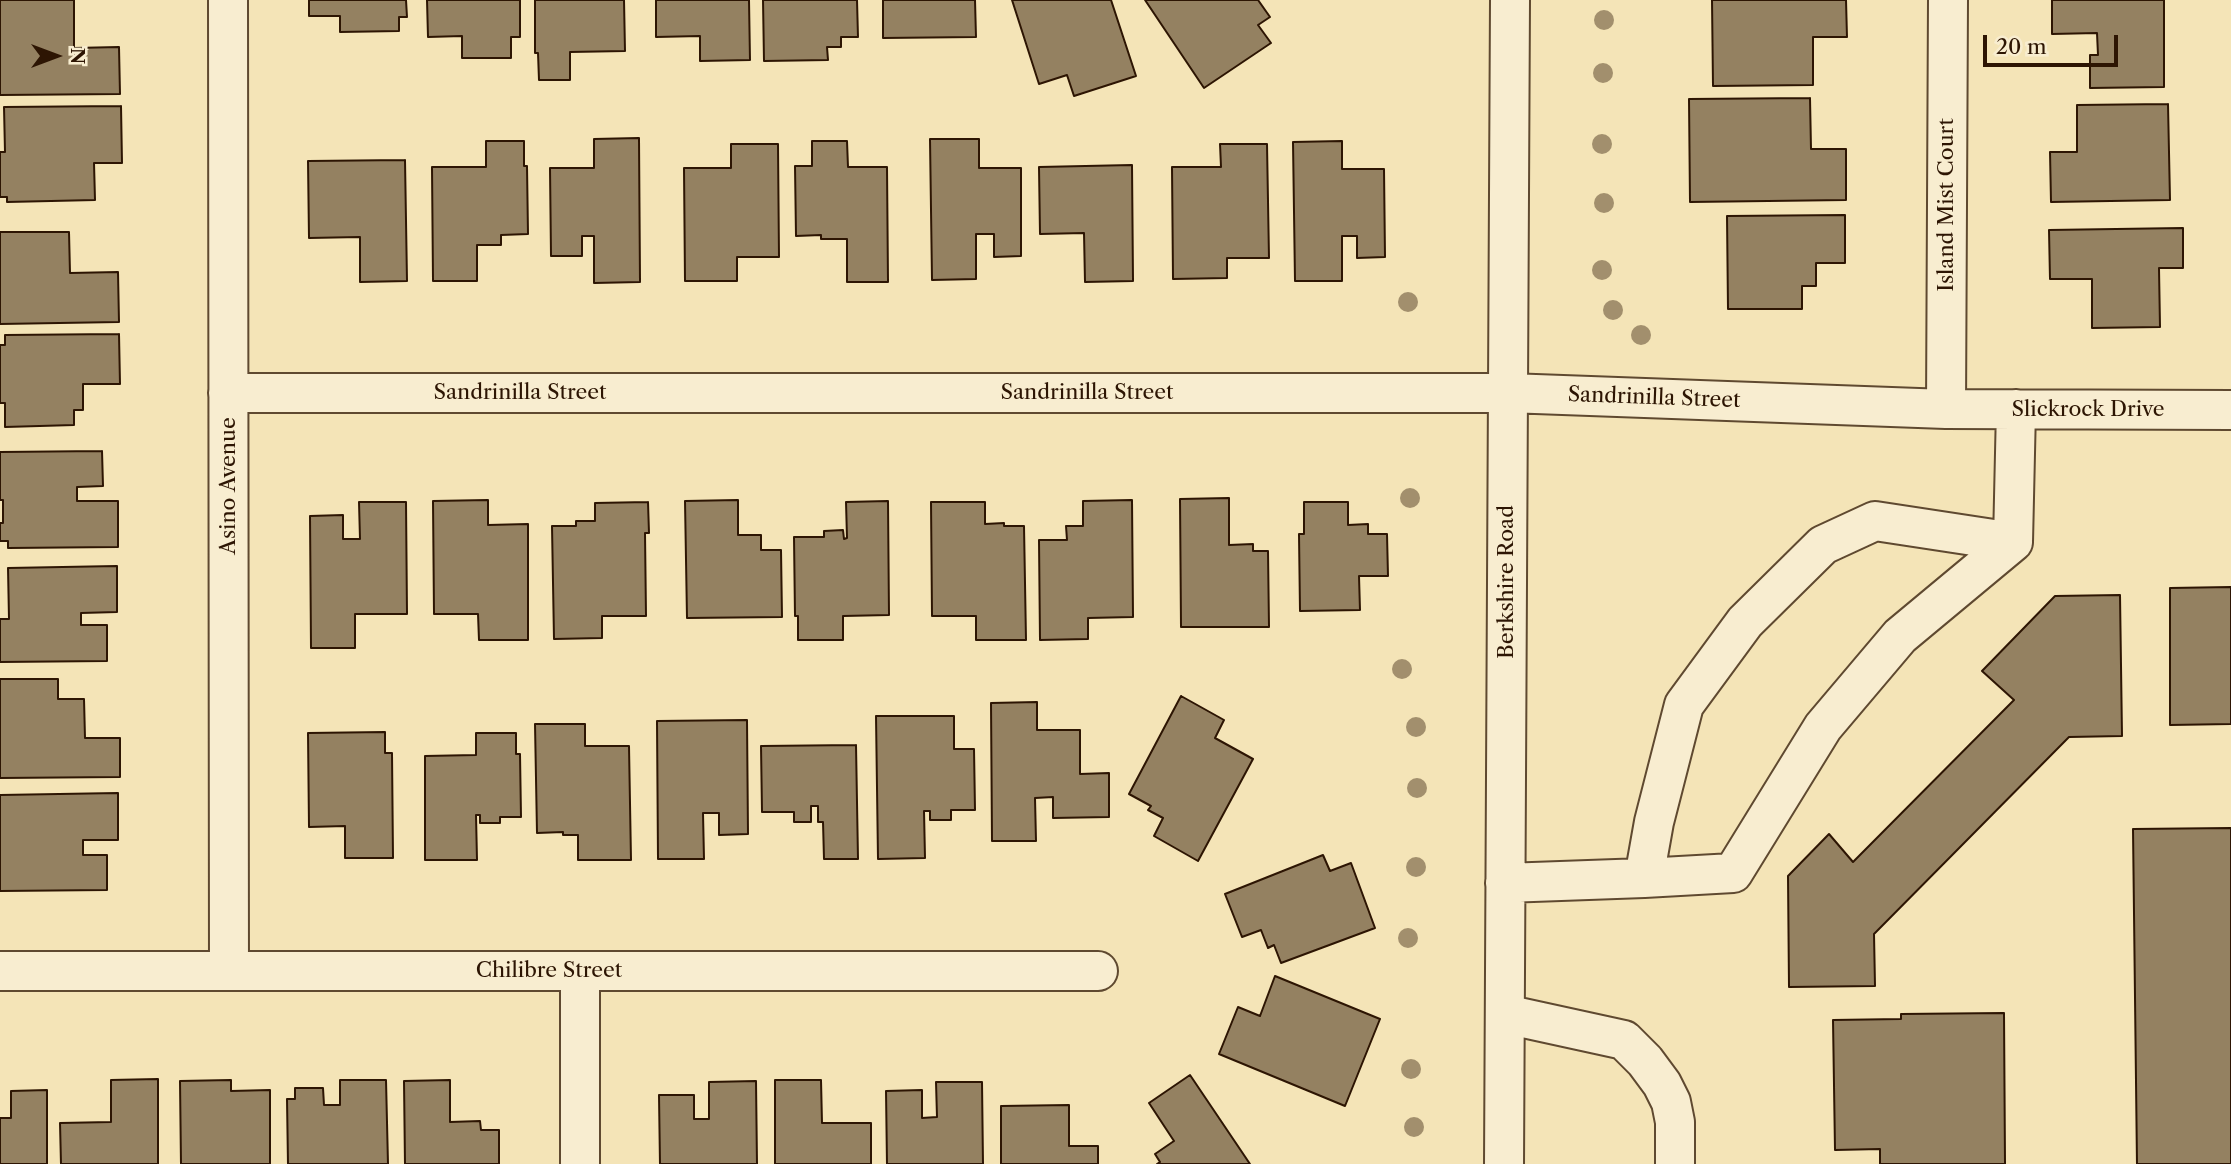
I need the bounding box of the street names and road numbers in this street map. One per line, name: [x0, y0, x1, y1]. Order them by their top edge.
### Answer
street label: Island Mist Court: [1934, 118, 1960, 292]
street label: Sandrinilla Street: [434, 380, 606, 406]
street label: Sandrinilla Street: [1001, 380, 1173, 406]
street label: Sandrinilla Street: [1567, 382, 1741, 414]
street label: Slickrock Drive: [2011, 397, 2165, 423]
street label: Asino Avenue: [216, 417, 242, 555]
street label: Berkshire Road: [1494, 505, 1520, 659]
street label: Chilibre Street: [476, 958, 622, 984]

